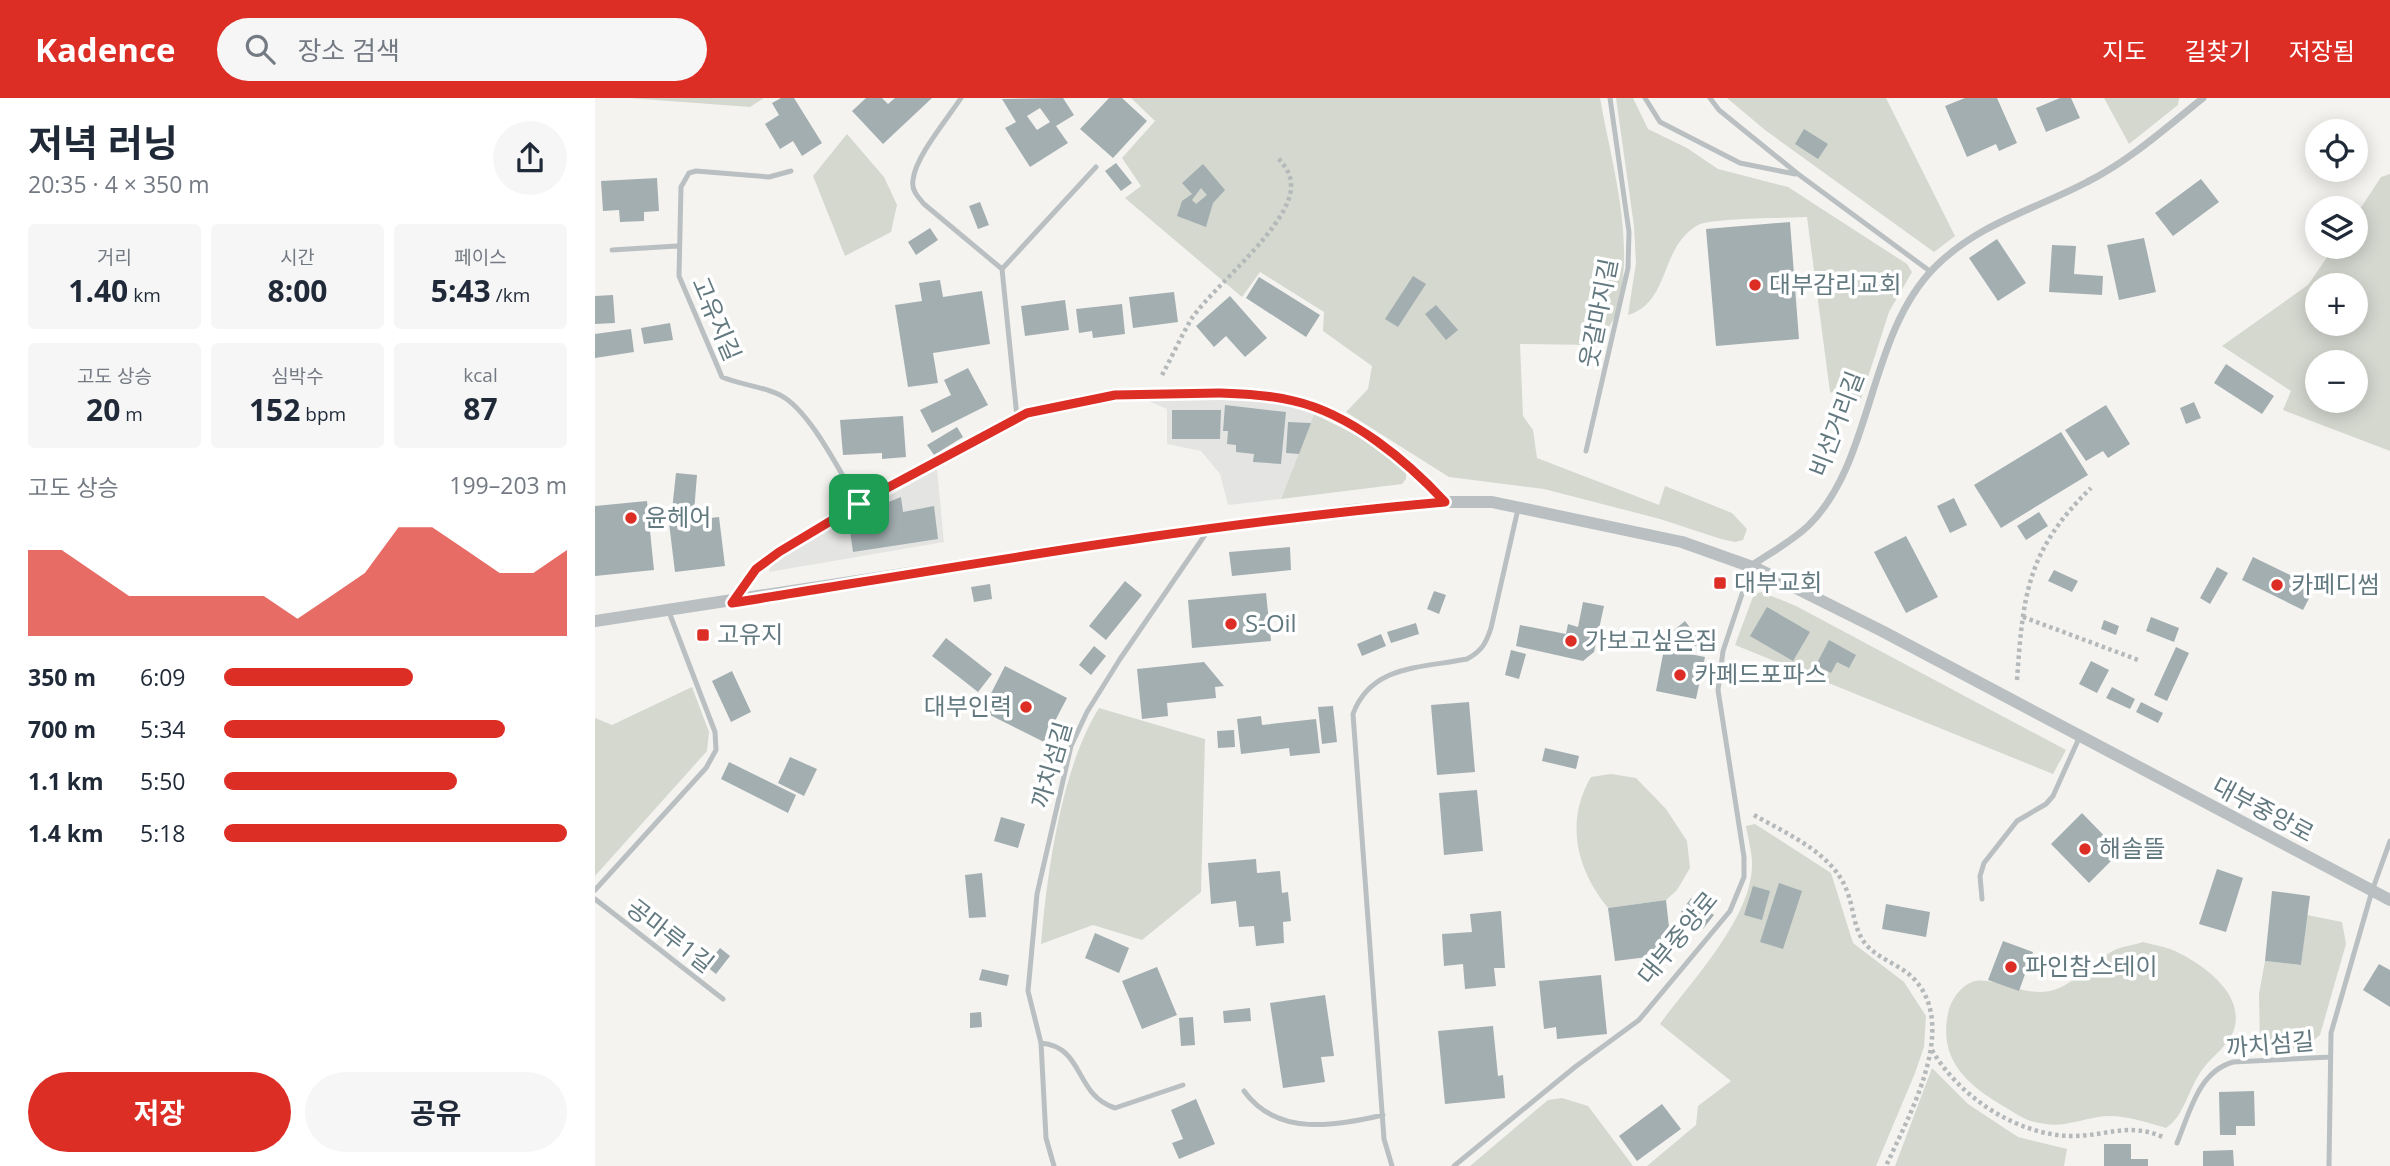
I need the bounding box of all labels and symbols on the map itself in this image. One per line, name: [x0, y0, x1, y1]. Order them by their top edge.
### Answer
street label: 웃갈마지길: [1571, 255, 1624, 370]
place label: 대부감리교회: [1769, 267, 1901, 300]
street label: 고유지길: [685, 271, 750, 366]
marker: 대부감리교회: [1747, 277, 1763, 293]
street label: 비선거리길: [1800, 366, 1871, 481]
pin: [829, 474, 889, 534]
place label: 윤헤어: [645, 500, 711, 533]
marker: 윤헤어: [623, 510, 639, 526]
place label: 대부교회: [1734, 565, 1822, 598]
place label: 카페디썸: [2291, 567, 2379, 600]
marker: 대부교회: [1712, 575, 1728, 591]
marker: 카페디썸: [2269, 577, 2285, 593]
place label: S-Oil: [1245, 606, 1297, 639]
marker: S-Oil: [1223, 616, 1239, 632]
place label: 고유지: [717, 617, 783, 650]
place label: 가보고싶은집: [1585, 623, 1717, 656]
marker: 고유지: [695, 627, 711, 643]
marker: 가보고싶은집: [1563, 633, 1579, 649]
place label: 카페드포파스: [1694, 657, 1826, 690]
marker: 카페드포파스: [1672, 667, 1688, 683]
place label: 대부인력: [924, 689, 1012, 722]
marker: 대부인력: [1018, 699, 1034, 715]
street label: 까치섬길: [1023, 718, 1079, 812]
street label: 대부중앙로: [2207, 768, 2320, 849]
place label: 해솔뜰: [2099, 831, 2165, 864]
marker: 해솔뜰: [2077, 841, 2093, 857]
street label: 대부중앙로: [1629, 884, 1724, 990]
street label: 공마루1길: [621, 890, 721, 979]
place label: 파인참스테이: [2025, 949, 2157, 982]
marker: 파인참스테이: [2003, 959, 2019, 975]
street label: 까치섬길: [2224, 1023, 2315, 1064]

